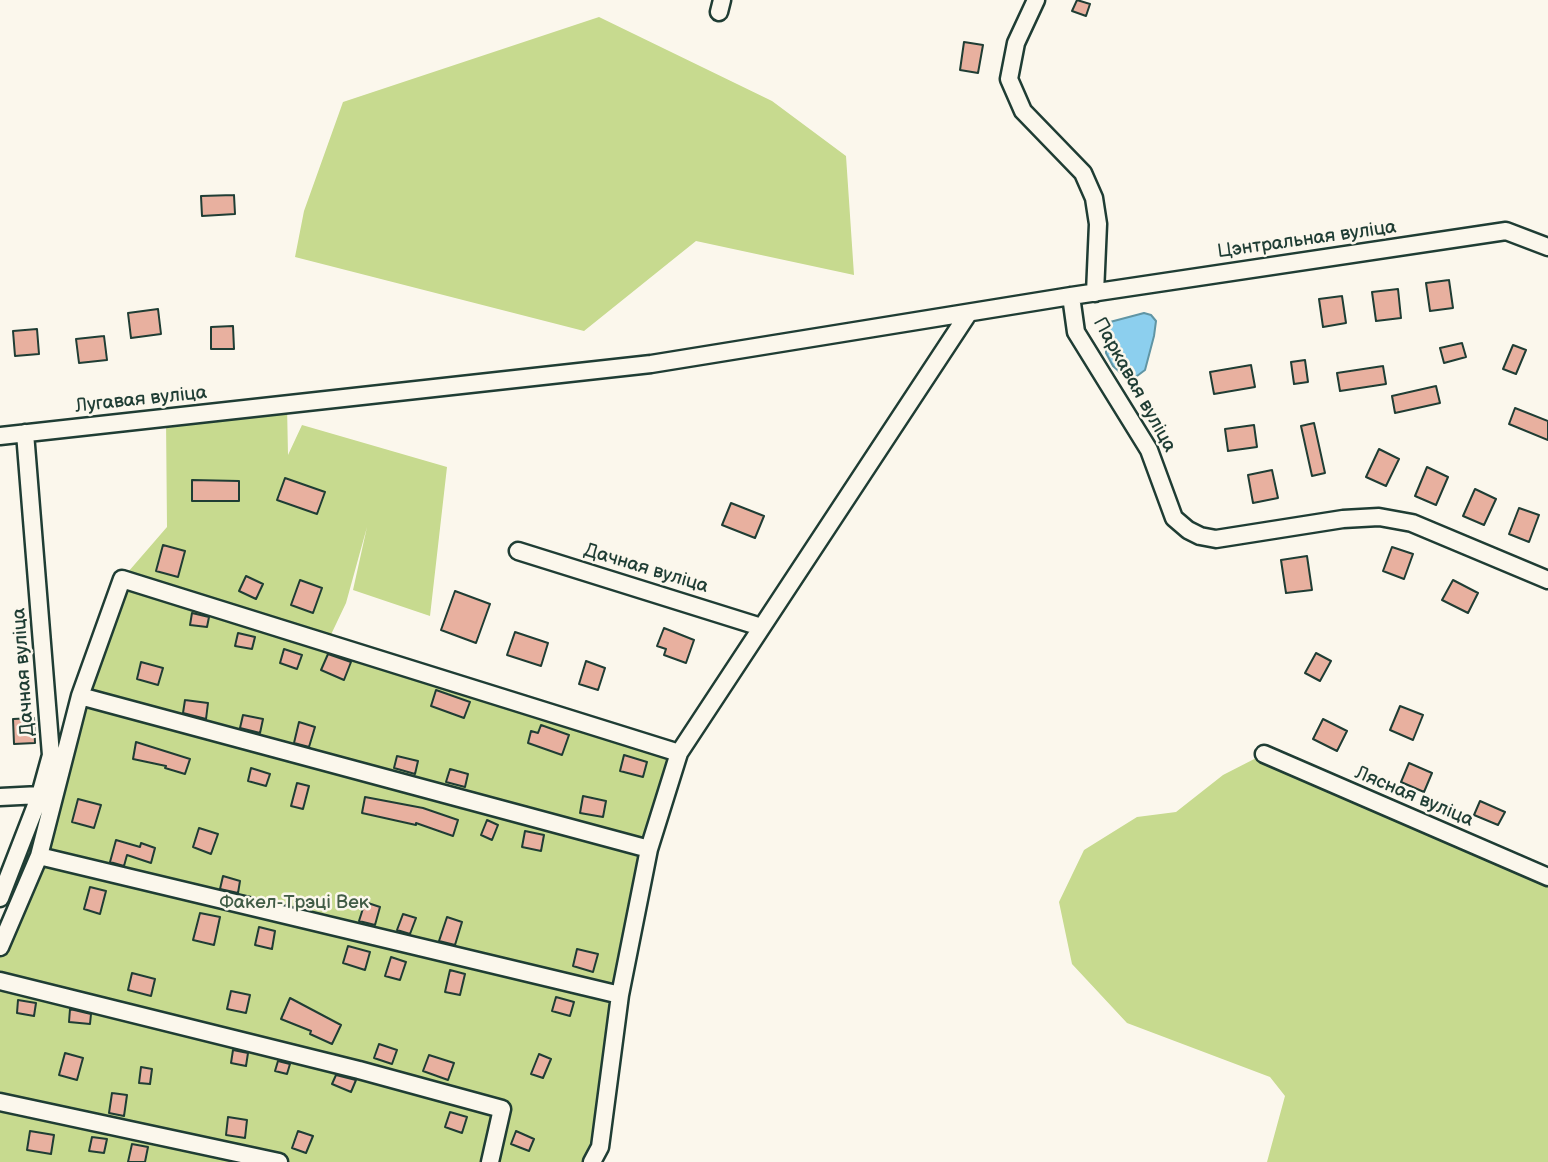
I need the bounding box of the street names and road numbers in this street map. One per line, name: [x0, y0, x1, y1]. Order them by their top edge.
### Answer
street label: Цэнтральная вуліца: [1216, 216, 1398, 264]
street label: Паркавая вуліца: [1088, 314, 1180, 456]
street label: Лугавая вуліца: [74, 382, 208, 418]
street label: Дачная вуліца: [581, 539, 711, 599]
street label: Дачная вуліца: [8, 607, 40, 737]
street label: Лясная вуліца: [1351, 762, 1477, 832]

